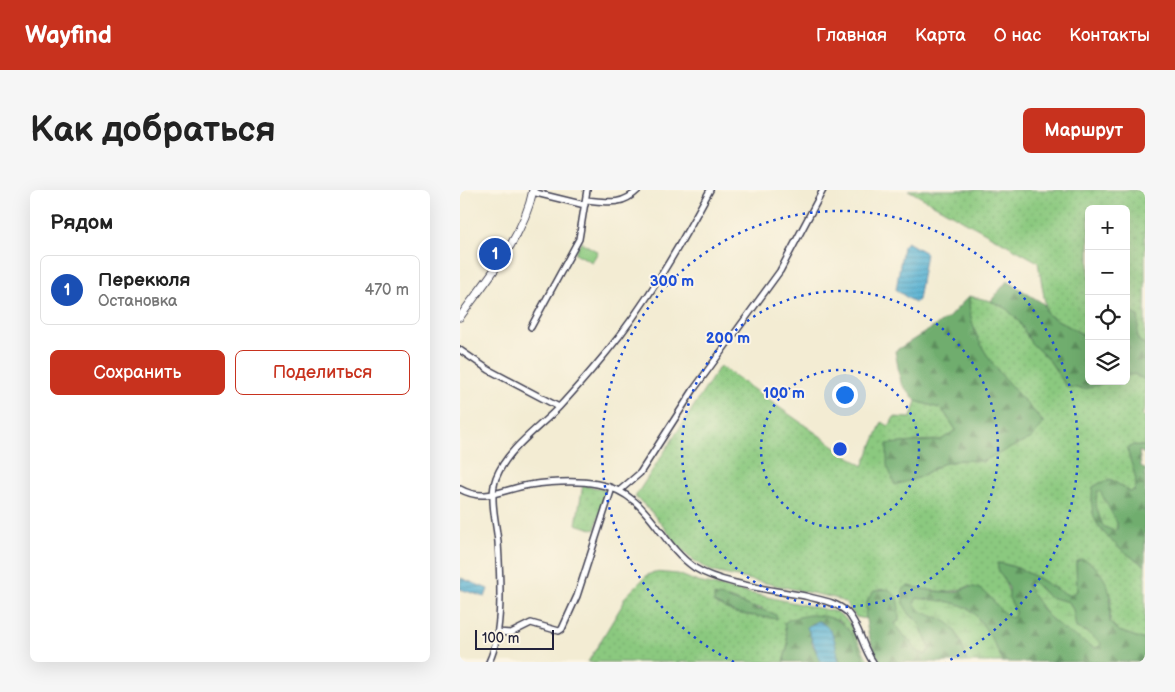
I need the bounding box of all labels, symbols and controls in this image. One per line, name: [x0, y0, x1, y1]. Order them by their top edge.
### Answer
text: Wayfind: [25, 21, 112, 50]
text: Главная: [816, 25, 887, 46]
text: Карта: [915, 25, 966, 46]
text: О нас: [994, 25, 1041, 46]
text: Контакты: [1069, 25, 1150, 46]
button: Маршрут: [1023, 108, 1145, 153]
text: Как добраться: [30, 109, 276, 152]
map controls: [1085, 205, 1130, 385]
button: +: [1085, 205, 1130, 250]
text: Рядом: [50, 210, 113, 235]
pin: 1: [479, 235, 511, 273]
button: −: [1085, 250, 1130, 295]
text: Перекюля: [98, 269, 191, 292]
text: 300 m: [650, 272, 694, 291]
text: 1: [64, 281, 70, 300]
text: 470 m: [364, 281, 409, 300]
text: Остановка: [98, 292, 177, 311]
button: locate: [1085, 295, 1130, 340]
text: 200 m: [706, 329, 750, 348]
button: layers: [1085, 340, 1130, 385]
button: Сохранить: [50, 350, 225, 395]
button: Поделиться: [235, 350, 410, 395]
your location: [832, 382, 858, 408]
text: 100 m: [763, 384, 805, 403]
centre of rings: [831, 440, 849, 458]
scale bar: [475, 627, 554, 650]
text: 100 m: [482, 630, 519, 647]

